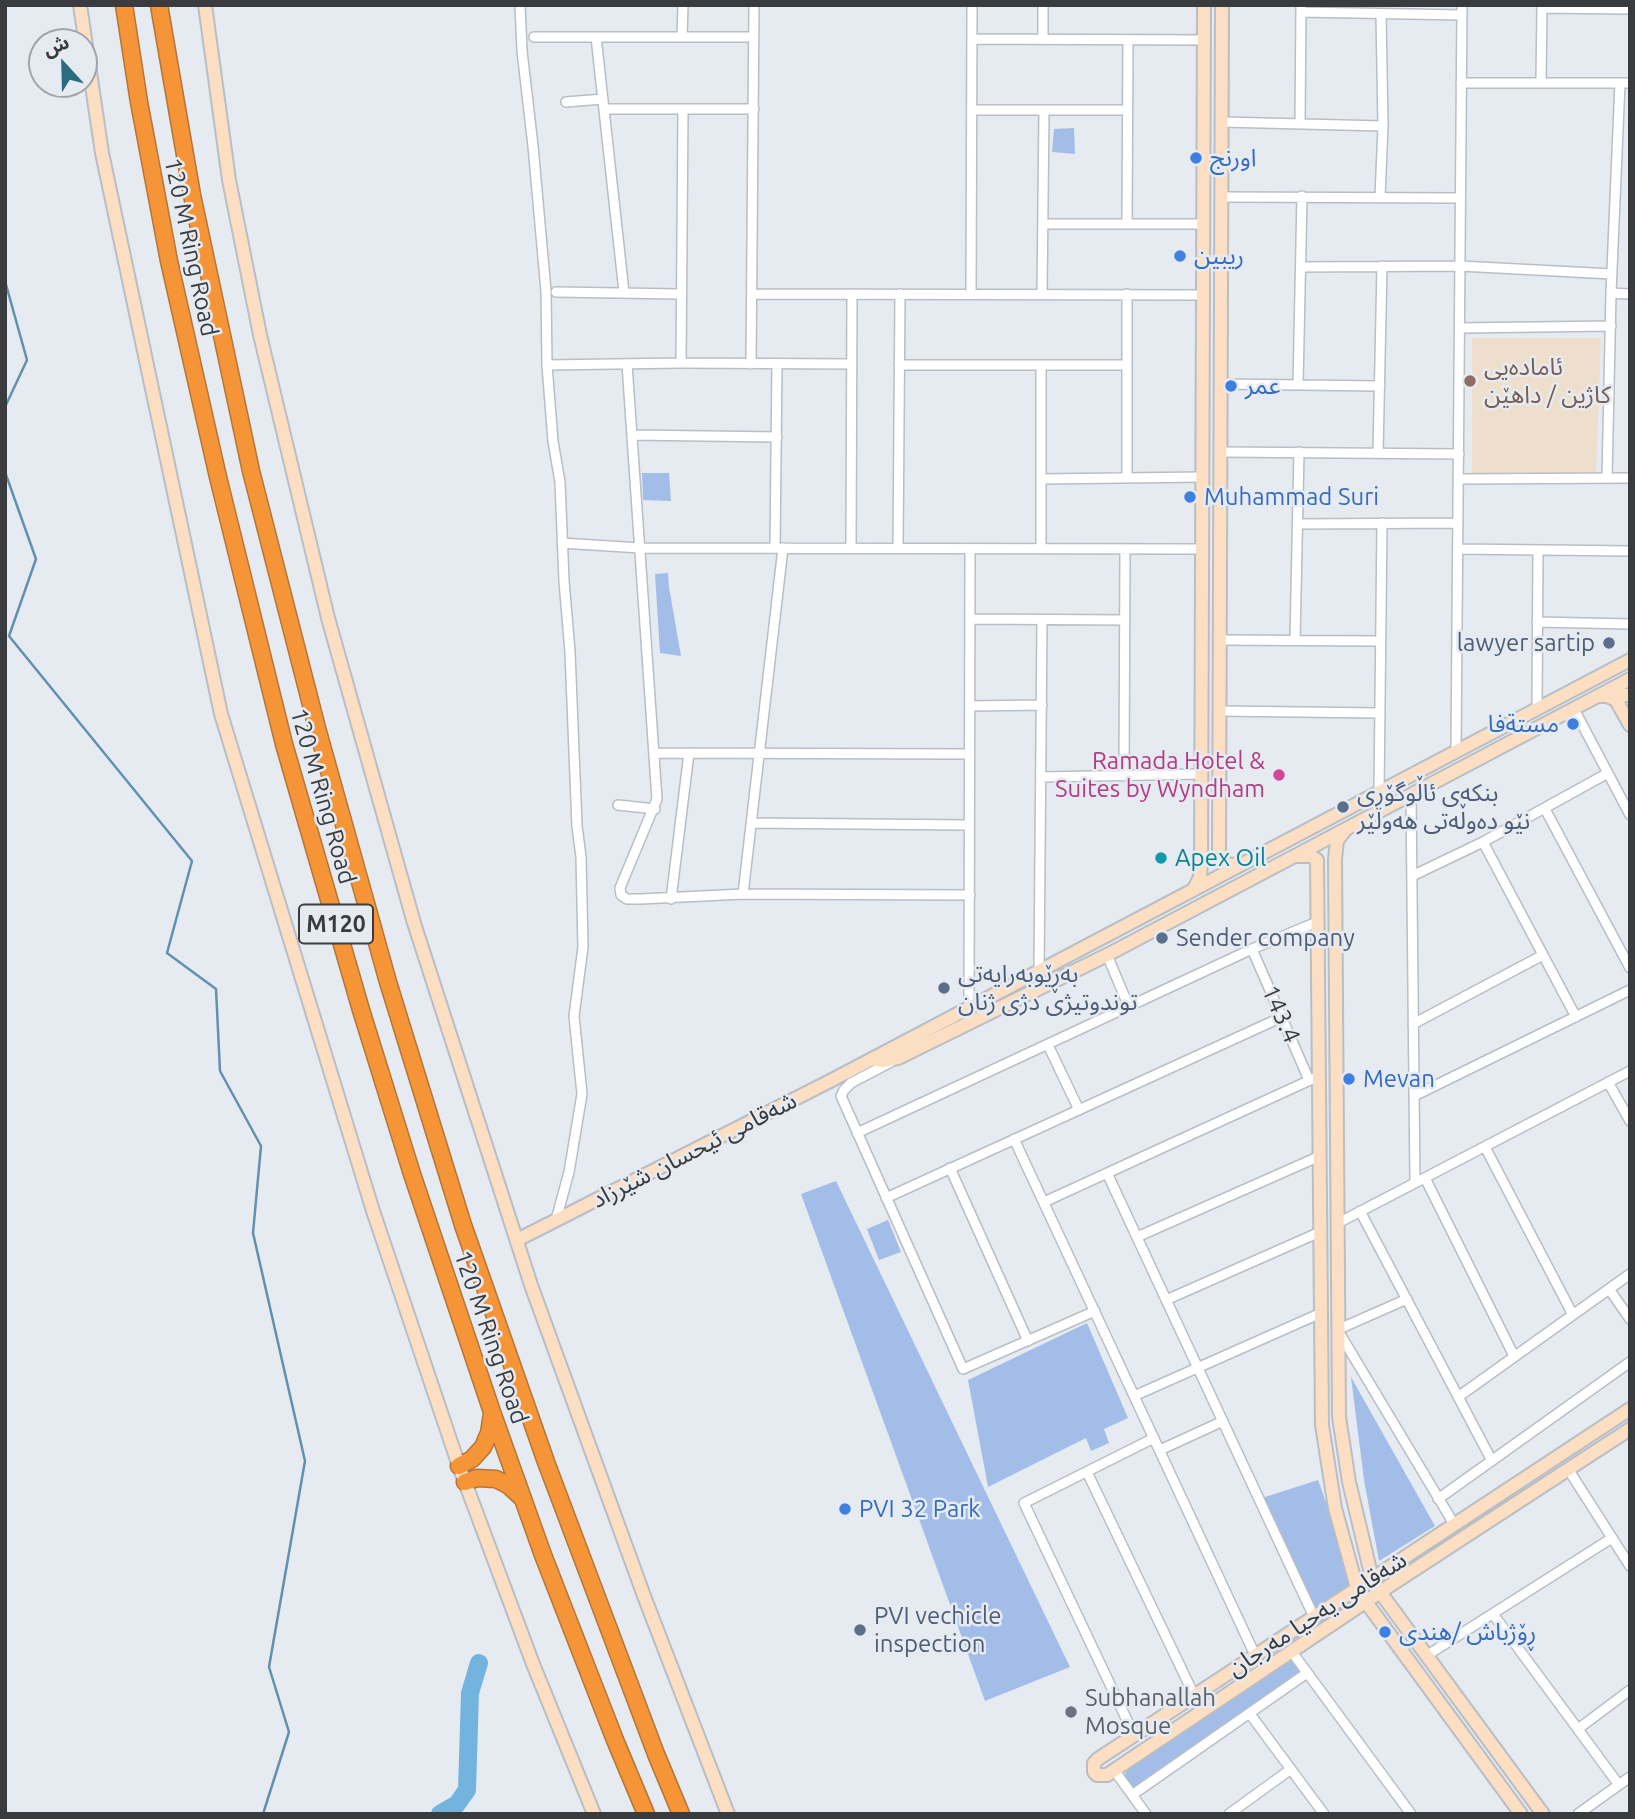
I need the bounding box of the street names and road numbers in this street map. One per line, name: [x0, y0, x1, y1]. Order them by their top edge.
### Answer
street label: 120 M Ring Road: [158, 155, 224, 339]
street label: 120 M Ring Road: [284, 705, 362, 887]
road number: M120: [299, 904, 373, 944]
street label: 143.4: [1256, 981, 1306, 1047]
street label: شەقامی ئیحسان شێرزاد: [587, 1086, 801, 1214]
street label: 120 M Ring Road: [448, 1246, 534, 1428]
street label: شەقامی یەحیا مەرجان: [1222, 1545, 1412, 1683]

